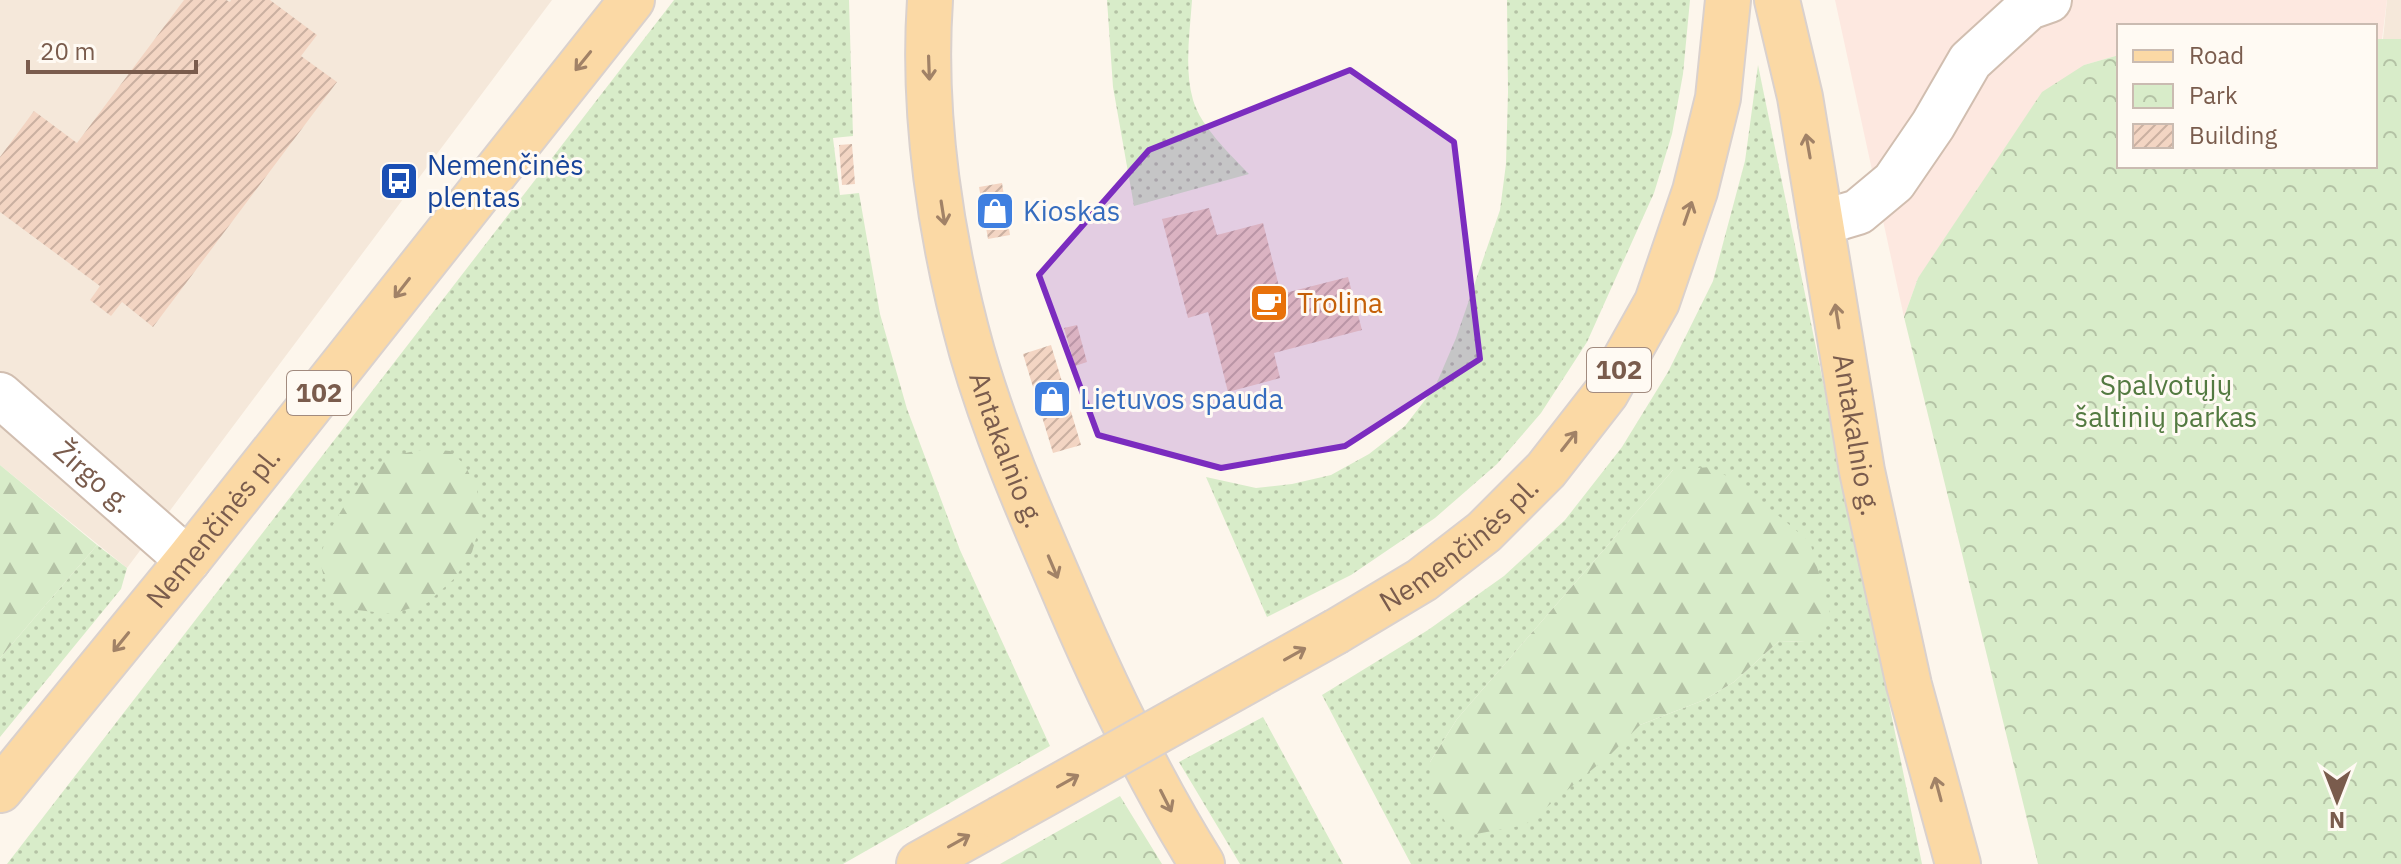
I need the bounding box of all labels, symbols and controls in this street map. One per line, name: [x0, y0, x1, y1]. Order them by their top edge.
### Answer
scale bar: [28, 24, 196, 74]
legend: [2117, 24, 2377, 168]
text: 20 m: [40, 35, 95, 67]
text: Road: [2189, 39, 2244, 71]
one-way arrow: [575, 50, 592, 71]
one-way arrow: [921, 54, 936, 81]
text: Park: [2189, 79, 2238, 111]
text: Building: [2189, 119, 2277, 151]
one-way arrow: [1800, 134, 1815, 159]
place label: Nemenčinės plentas: [427, 146, 584, 215]
bus stop icon: Nemenčinės plentas: [378, 160, 420, 202]
shop icon: Kioskas: [974, 190, 1016, 232]
place label: Kioskas: [1023, 192, 1120, 229]
one-way arrow: [936, 200, 951, 225]
one-way arrow: [1681, 200, 1696, 225]
one-way arrow: [393, 277, 411, 298]
cafe icon: Trolina: [1248, 282, 1290, 324]
place label: Trolina: [1297, 284, 1383, 321]
one-way arrow: [1828, 304, 1843, 329]
road number: 102: [1587, 348, 1651, 392]
street label: Antakalnio g.: [1825, 351, 1890, 519]
park label: Spalvotųjų šaltinių parkas: [2075, 366, 2257, 435]
street label: Antakalnio g.: [961, 367, 1054, 533]
road number: 102: [287, 371, 351, 415]
shop icon: Lietuvos spauda: [1031, 378, 1073, 420]
place label: Lietuvos spauda: [1080, 380, 1284, 417]
one-way arrow: [1560, 431, 1577, 452]
street label: Žirgo g.: [47, 432, 141, 521]
street label: Nemenčinės pl.: [137, 440, 288, 615]
street label: Nemenčinės pl.: [1372, 469, 1546, 620]
one-way arrow: [1047, 554, 1062, 579]
one-way arrow: [112, 631, 130, 651]
one-way arrow: [1283, 646, 1306, 662]
north arrow: [2297, 760, 2377, 840]
one-way arrow: [1055, 773, 1079, 788]
one-way arrow: [1929, 776, 1944, 802]
one-way arrow: [1159, 788, 1175, 812]
text: N: [2329, 806, 2345, 835]
one-way arrow: [947, 833, 971, 849]

